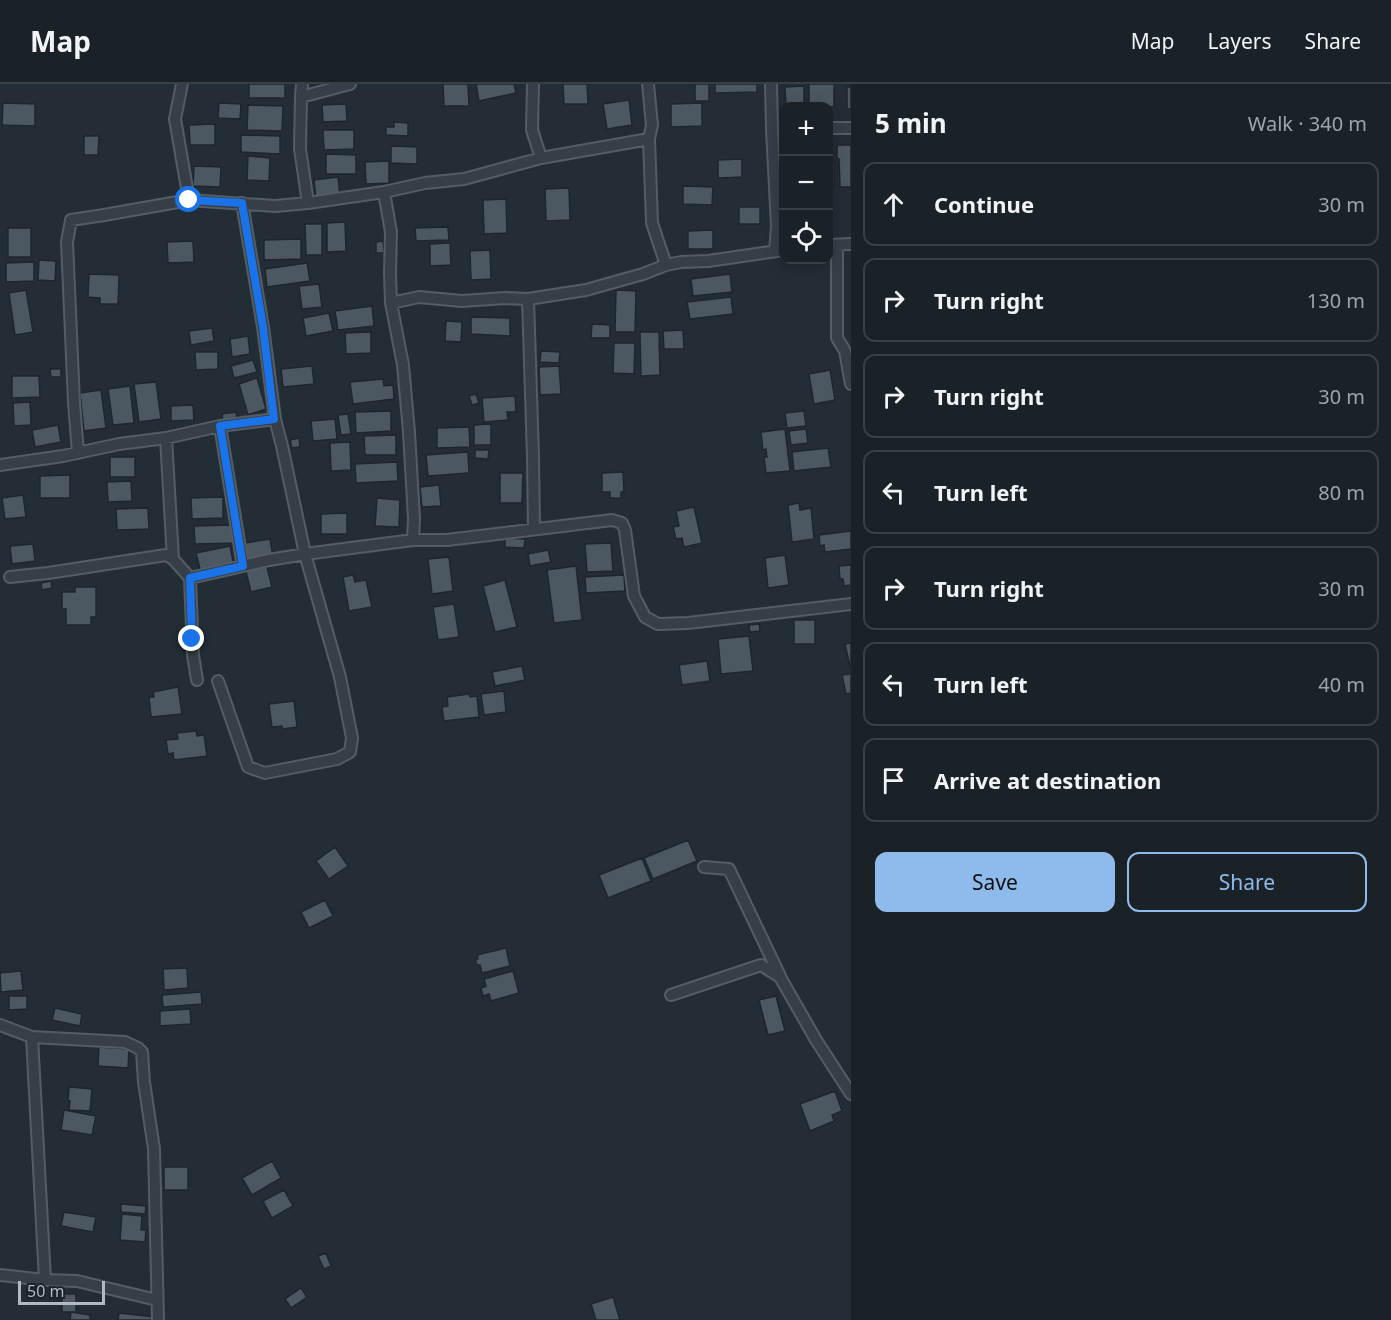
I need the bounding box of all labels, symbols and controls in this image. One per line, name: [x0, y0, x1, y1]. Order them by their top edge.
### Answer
text: Map: [30, 22, 91, 60]
text: Map: [1131, 27, 1175, 55]
text: Layers: [1208, 27, 1272, 55]
text: Share: [1305, 27, 1361, 55]
map controls: [779, 102, 833, 264]
button: +: [779, 102, 833, 156]
text: 5 min: [875, 105, 947, 141]
text: Walk · 340 m: [1248, 110, 1367, 137]
button: −: [779, 156, 833, 210]
route start: [175, 186, 201, 212]
icon: ahead: [877, 188, 910, 221]
text: Continue: [934, 189, 1034, 219]
text: 30 m: [1318, 191, 1365, 218]
button: locate: [779, 210, 833, 264]
icon: right: [877, 284, 910, 317]
text: Turn right: [934, 285, 1044, 315]
text: 130 m: [1307, 287, 1365, 314]
icon: right: [877, 380, 910, 413]
text: Turn right: [934, 381, 1044, 411]
text: 30 m: [1318, 383, 1365, 410]
icon: left: [877, 476, 910, 509]
text: Turn left: [934, 477, 1028, 507]
text: 80 m: [1318, 479, 1365, 506]
icon: right: [877, 572, 910, 605]
text: Turn right: [934, 573, 1044, 603]
text: 30 m: [1318, 575, 1365, 602]
route end: [178, 625, 204, 651]
icon: left: [877, 668, 910, 701]
text: Turn left: [934, 669, 1028, 699]
text: 40 m: [1318, 671, 1365, 698]
icon: arrive: [877, 764, 910, 797]
text: Arrive at destination: [934, 765, 1161, 795]
button: Save: [875, 852, 1115, 912]
button: Share: [1127, 852, 1367, 912]
scale bar: [18, 1278, 105, 1306]
text: 50 m: [27, 1280, 64, 1302]

